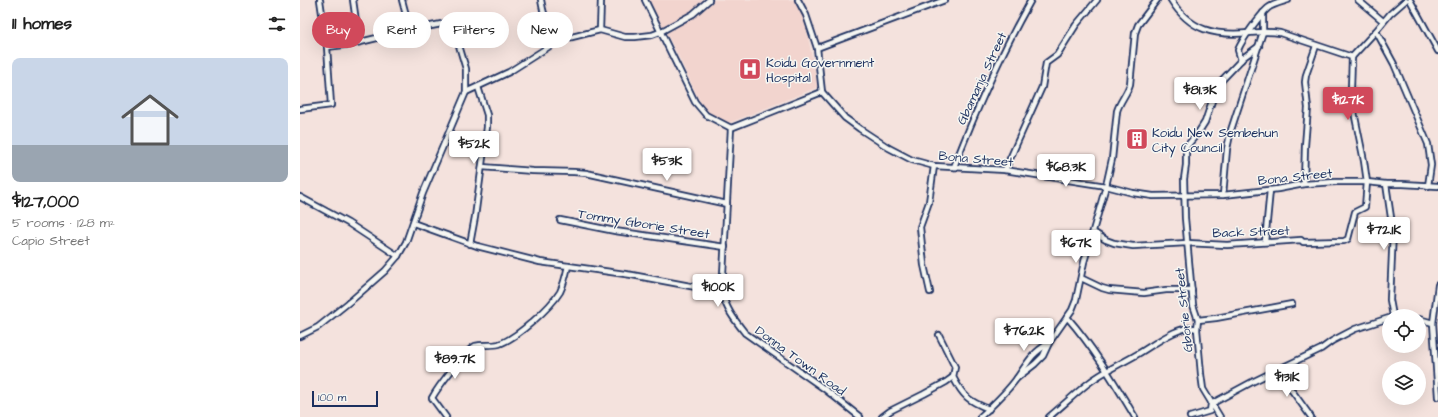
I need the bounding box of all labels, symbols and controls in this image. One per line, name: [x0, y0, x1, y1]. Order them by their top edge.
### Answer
text: 11 homes: [12, 12, 72, 36]
chip: Buy: [312, 12, 365, 48]
chip: Rent: [373, 12, 431, 48]
chip: Filters: [439, 12, 509, 48]
chip: New: [517, 12, 573, 48]
icon: filters: [266, 13, 288, 35]
street label: Gbamanja Street: [953, 28, 1012, 128]
place label: Koidu Government Hospital: [766, 54, 875, 87]
hospital icon: Koidu Government Hospital: [737, 56, 763, 82]
pin: $81.3K: [1167, 77, 1233, 111]
text: $81.3K: [1183, 81, 1217, 99]
icon: home: [114, 84, 186, 156]
pin: $127K: [1320, 87, 1376, 121]
text: $127K: [1332, 91, 1364, 109]
place label: Koidu New Sembehun City Council: [1152, 124, 1278, 158]
building icon: Koidu New Sembehun City Council: [1124, 126, 1150, 152]
pin: $52K: [450, 131, 498, 165]
text: $52K: [458, 135, 490, 153]
street label: Bona Street: [938, 147, 1015, 171]
pin: $53K: [643, 148, 691, 182]
text: $53K: [652, 152, 682, 170]
pin: $68.3K: [1033, 154, 1099, 188]
text: $68.3K: [1046, 158, 1086, 176]
street label: Bona Street: [1257, 164, 1334, 190]
text: $127,000: [12, 190, 79, 214]
street label: Tommy Gborie Street: [577, 205, 712, 244]
text: 5 rooms · 128 m²: [12, 214, 115, 232]
pin: $72.1K: [1351, 217, 1417, 251]
text: $72.1K: [1367, 221, 1401, 239]
street label: Back Street: [1212, 222, 1291, 242]
pin: $67K: [1052, 230, 1100, 264]
text: Capio Street: [12, 232, 90, 250]
text: $67K: [1060, 234, 1092, 252]
street label: Gborie Street: [1171, 266, 1197, 353]
pin: $100K: [690, 274, 746, 308]
text: $100K: [701, 278, 735, 296]
map controls: [1382, 309, 1426, 405]
button: locate: [1382, 309, 1426, 353]
pin: $76.2K: [991, 318, 1057, 352]
street label: Donna Town Road: [751, 322, 850, 400]
text: $76.2K: [1004, 322, 1044, 340]
pin: $89.7K: [422, 346, 488, 380]
text: $89.7K: [435, 350, 475, 368]
button: layers: [1382, 361, 1426, 405]
pin: $131K: [1259, 364, 1315, 398]
text: $131K: [1274, 368, 1300, 386]
scale bar: [312, 389, 378, 408]
text: 100 m: [318, 390, 346, 405]

